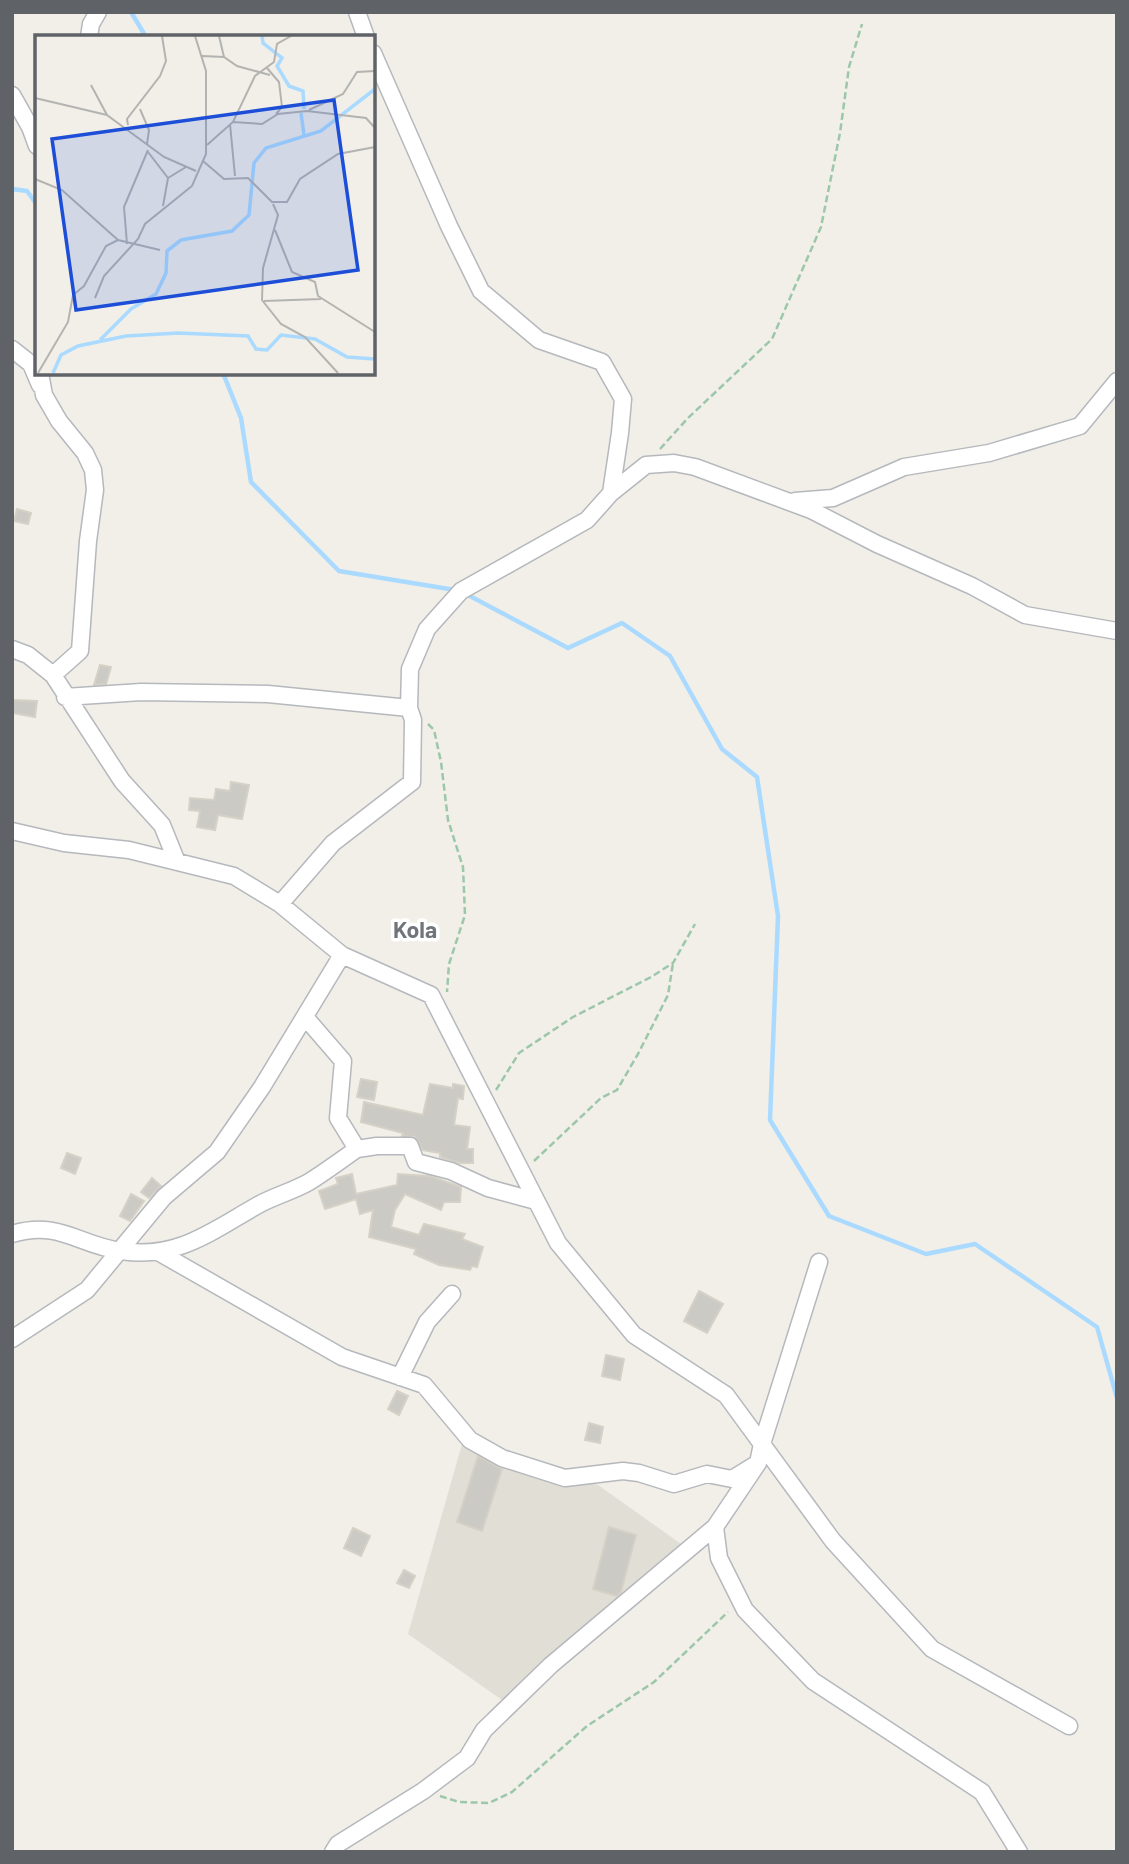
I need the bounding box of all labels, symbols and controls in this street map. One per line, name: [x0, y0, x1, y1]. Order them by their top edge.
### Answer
inset map: [35, 35, 374, 374]
district label: Kola: [393, 915, 437, 943]

